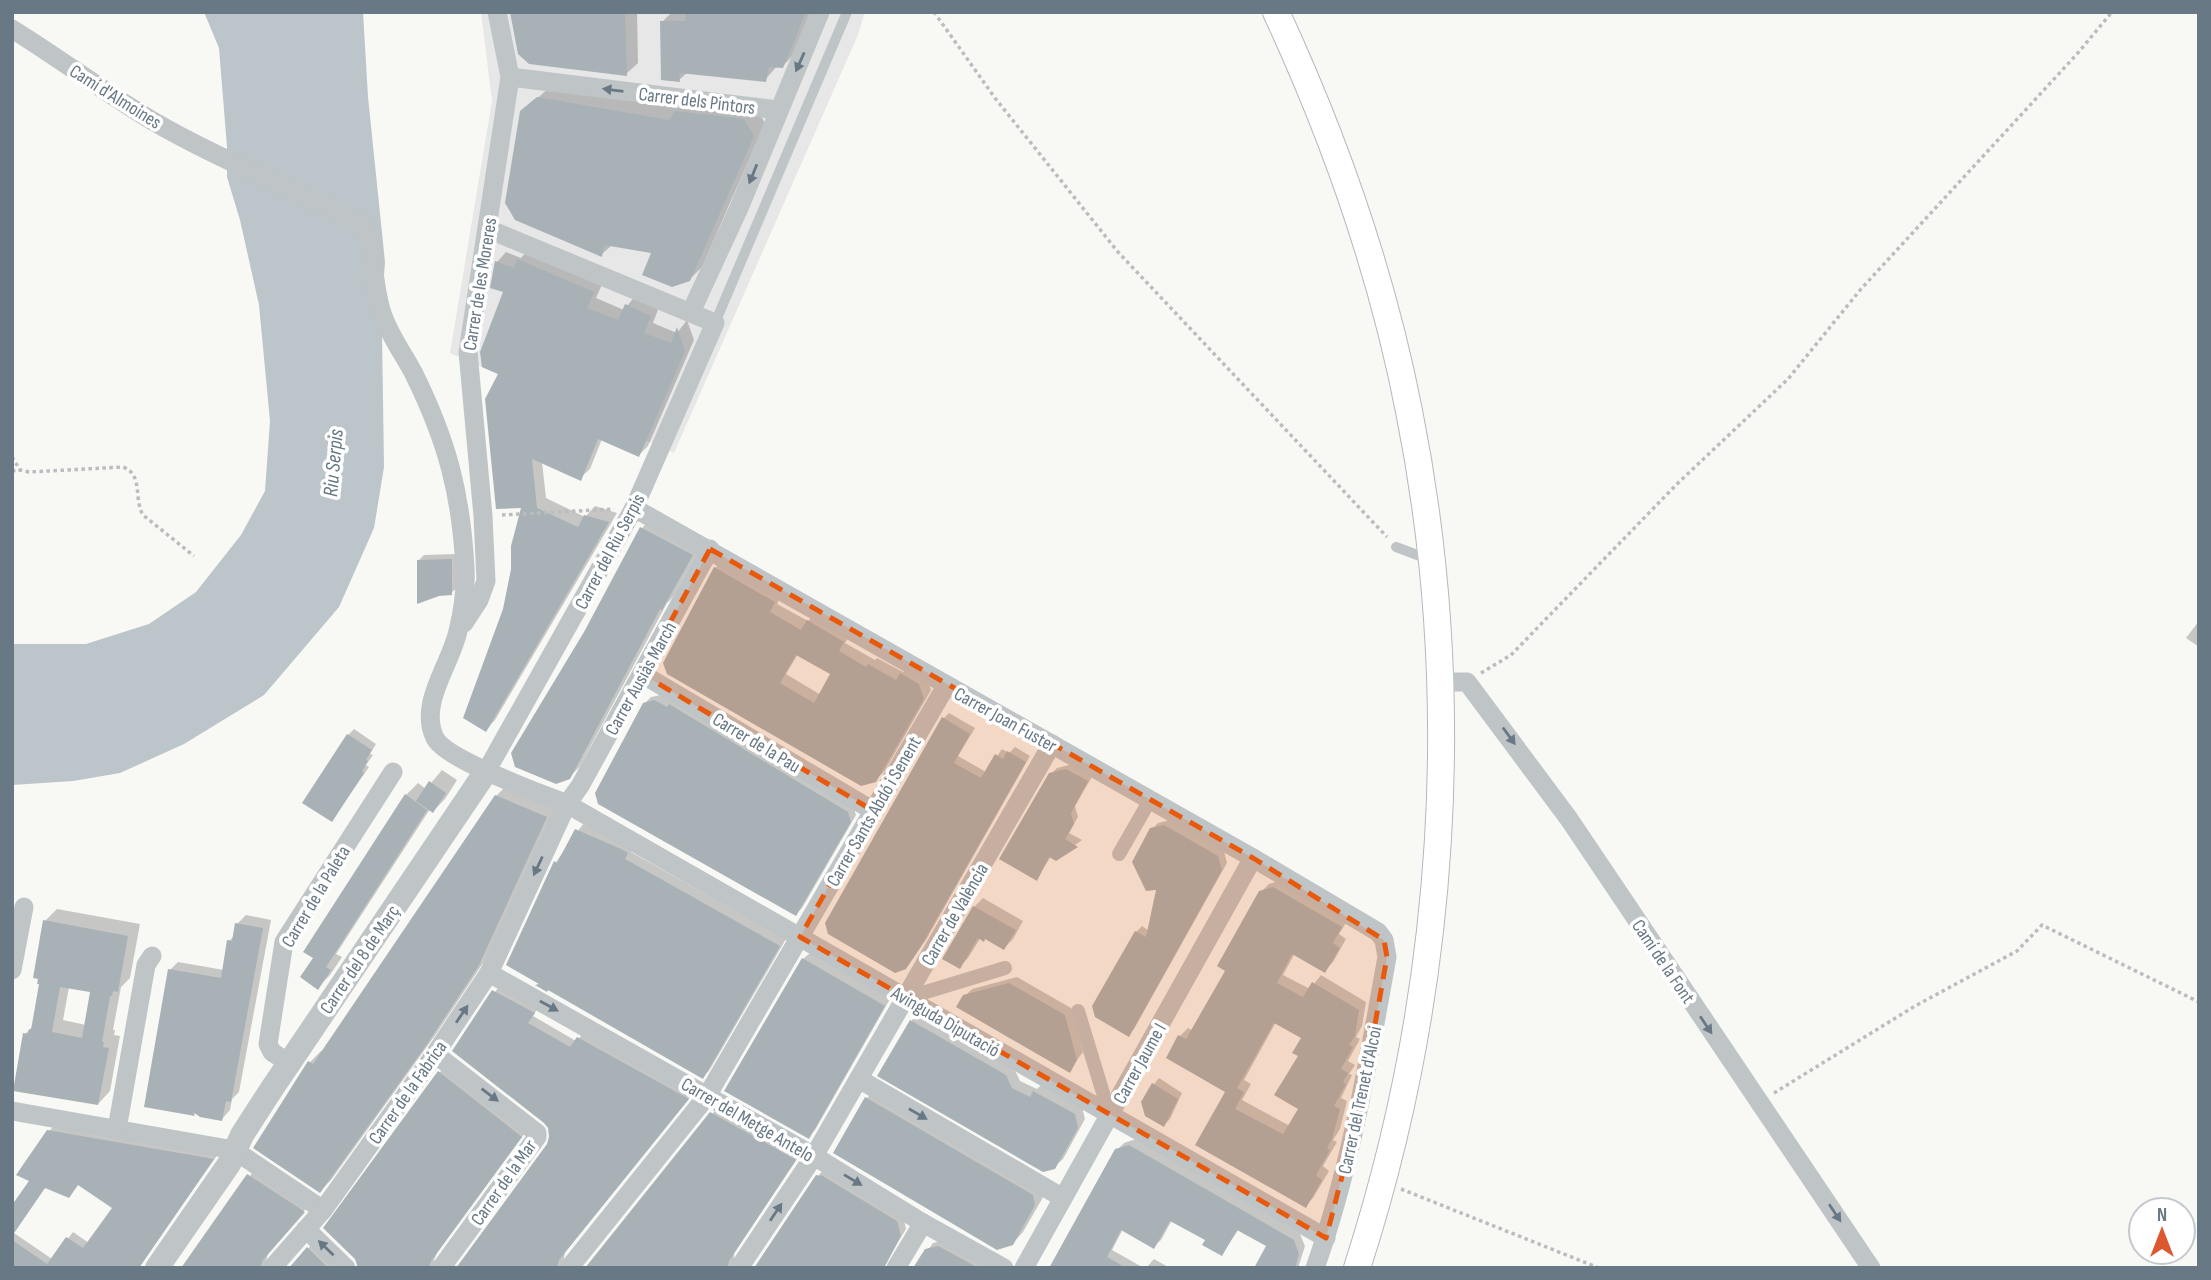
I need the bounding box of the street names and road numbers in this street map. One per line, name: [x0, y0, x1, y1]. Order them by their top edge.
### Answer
street label: Camí d'Almoines: [65, 60, 166, 135]
street label: Carrer dels Pintors: [637, 83, 757, 120]
street label: Carrer de les Moreres: [459, 216, 502, 352]
street label: Carrer del Riu Serpis: [570, 490, 651, 614]
street label: Carrer Ausiàs March: [601, 618, 682, 739]
street label: Carrer Joan Fuster: [950, 683, 1061, 758]
street label: Carrer de la Pau: [708, 708, 804, 778]
street label: Carrer Sants Abdó i Senent: [822, 732, 927, 891]
street label: Carrer de la Paleta: [277, 842, 356, 952]
street label: Carrer de València: [917, 859, 994, 970]
street label: Carrer del 8 de Març: [315, 901, 405, 1019]
street label: Camí de la Font: [1626, 915, 1699, 1008]
street label: Avinguda Diputació: [886, 981, 1004, 1063]
street label: Carrer Jaume I: [1109, 1019, 1172, 1108]
street label: Carrer del Trenet d'Alcoi: [1334, 1024, 1387, 1176]
street label: Carrer de la Fabrica: [364, 1037, 452, 1149]
street label: Carrer del Metge Antelo: [677, 1073, 818, 1168]
street label: Carrer de la Mar: [466, 1135, 542, 1230]

